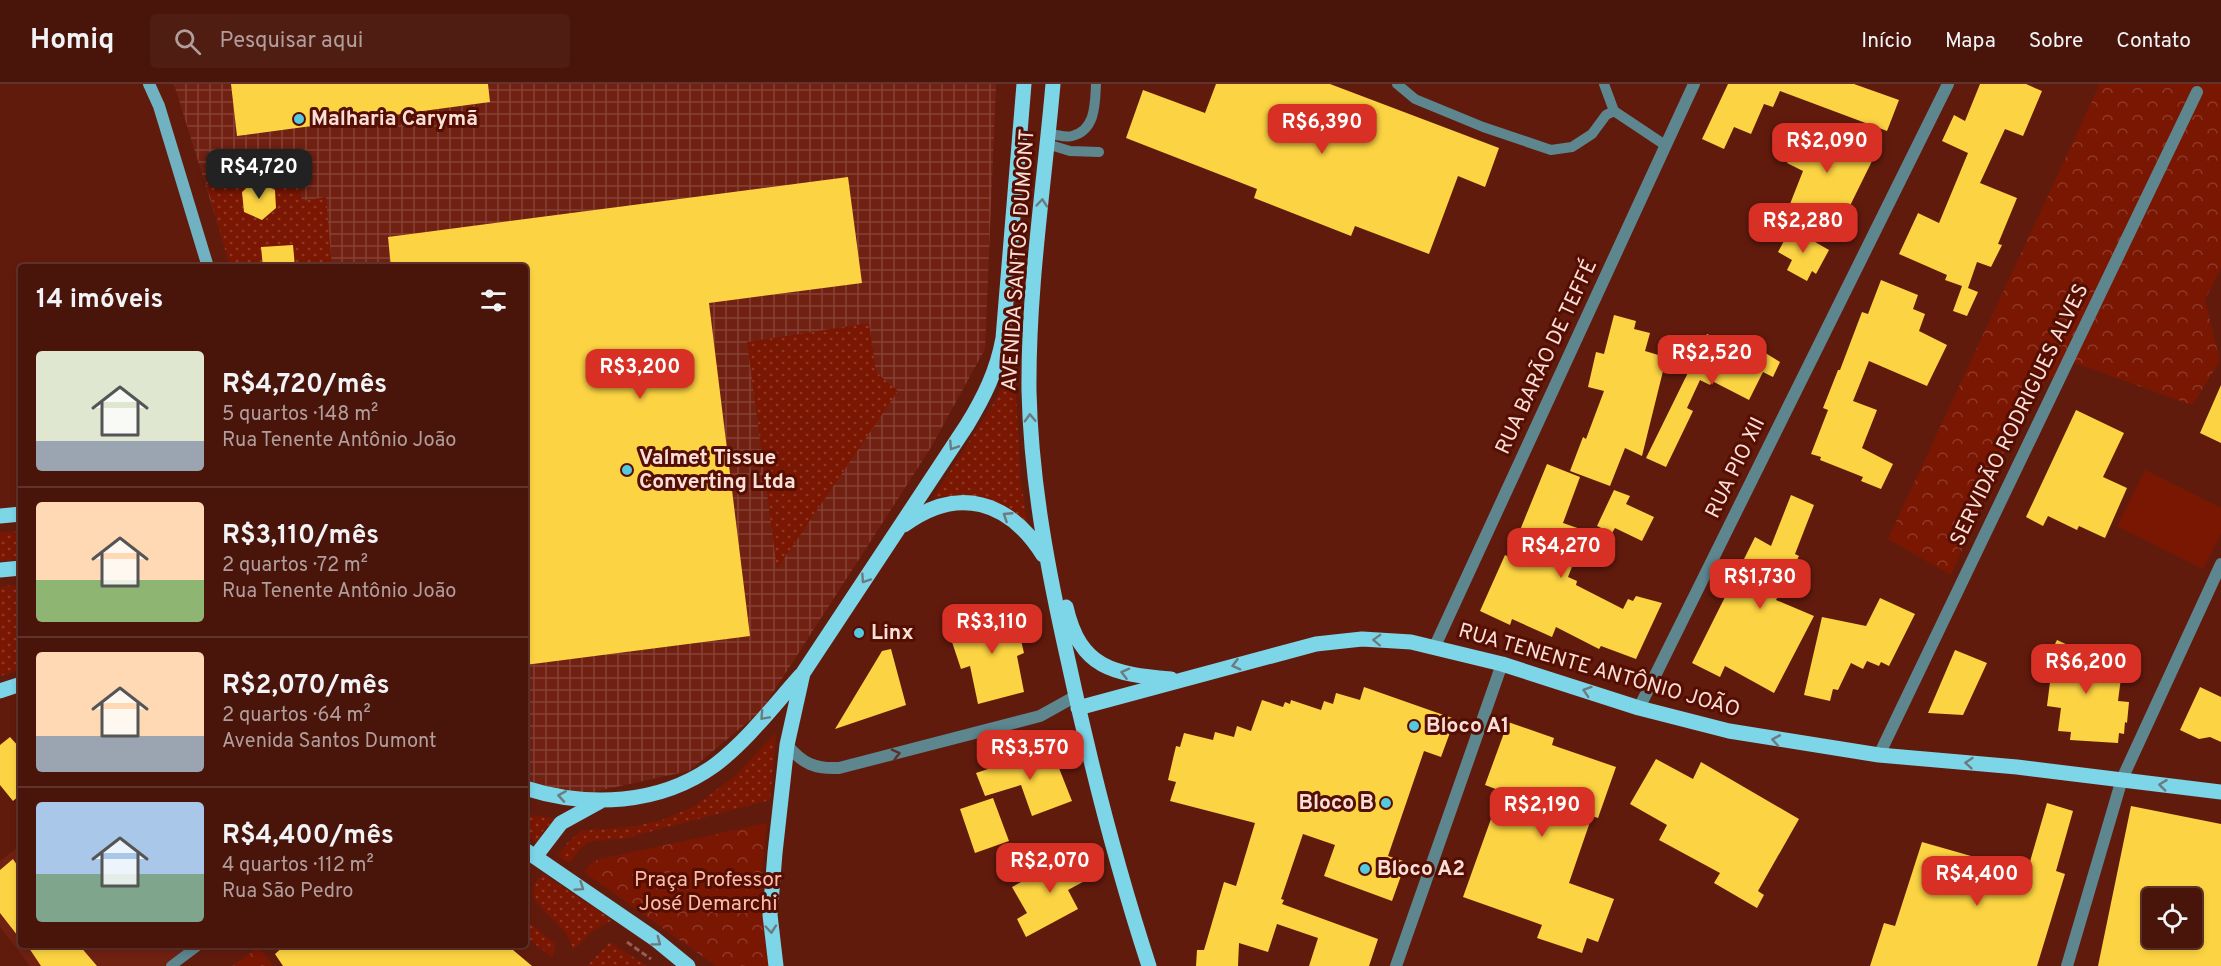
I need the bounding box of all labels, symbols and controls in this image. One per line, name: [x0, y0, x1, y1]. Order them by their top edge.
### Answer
search box: [150, 14, 570, 68]
text: Homiq: [30, 23, 114, 59]
icon: search: [171, 25, 204, 58]
text: Pesquisar aqui: [219, 28, 363, 55]
text: Início: [1861, 28, 1912, 55]
text: Mapa: [1945, 28, 1996, 55]
text: Sobre: [2029, 28, 2083, 55]
text: Contato: [2116, 28, 2191, 55]
pin: R$6,390: [1267, 104, 1377, 155]
place label: Malharia Carymã: [311, 106, 478, 133]
text: R$6,390: [1282, 110, 1362, 136]
marker: Malharia Carymã: [292, 112, 306, 126]
pin: R$2,090: [1772, 123, 1882, 174]
street label: AVENIDA SANTOS DUMONT: [996, 128, 1042, 392]
text: R$2,090: [1786, 129, 1868, 155]
pin: R$4,720: [204, 149, 314, 200]
text: R$4,720: [220, 155, 298, 181]
one-way arrow: [1035, 198, 1048, 207]
pin: R$2,280: [1748, 203, 1858, 254]
text: R$2,280: [1763, 209, 1843, 235]
street label: RUA BARÃO DE TEFFÉ: [1489, 255, 1604, 459]
street label: SERVIDÃO RODRIGUES ALVES: [1945, 279, 2095, 551]
text: 14 imóveis: [36, 284, 163, 317]
icon: filters: [477, 284, 510, 317]
pin: R$2,520: [1657, 335, 1767, 386]
text: R$2,520: [1672, 341, 1752, 367]
pin: R$3,200: [585, 349, 695, 400]
text: R$3,200: [600, 355, 680, 381]
text: R$4,720/mês: [222, 369, 387, 402]
icon: home: [84, 375, 156, 447]
text: 5 quartos · 148 m²: [222, 402, 378, 428]
street label: RUA PIO XII: [1700, 413, 1772, 523]
one-way arrow: [1024, 414, 1037, 423]
text: Rua Tenente Antônio João: [222, 428, 456, 454]
one-way arrow: [949, 439, 960, 450]
place label: Valmet Tissue Converting Ltda: [639, 445, 796, 496]
marker: Valmet Tissue Converting Ltda: [620, 463, 634, 477]
one-way arrow: [1003, 512, 1014, 523]
text: R$3,110/mês: [222, 520, 379, 553]
icon: home: [84, 526, 156, 598]
pin: R$4,270: [1506, 528, 1616, 579]
text: R$4,270: [1521, 534, 1601, 560]
text: 2 quartos · 72 m²: [222, 553, 368, 579]
pin: R$1,730: [1705, 559, 1815, 610]
text: R$1,730: [1724, 565, 1796, 591]
one-way arrow: [861, 572, 872, 583]
text: Rua Tenente Antônio João: [222, 579, 456, 605]
pin: R$3,110: [937, 604, 1047, 655]
text: R$3,110: [956, 610, 1028, 636]
street label: RUA TENENTE ANTÔNIO JOÃO: [1455, 617, 1743, 724]
place label: Linx: [871, 620, 914, 647]
marker: Linx: [852, 626, 866, 640]
one-way arrow: [1373, 633, 1382, 646]
pin: R$6,200: [2031, 644, 2141, 695]
text: R$6,200: [2045, 650, 2127, 676]
one-way arrow: [1232, 658, 1242, 671]
one-way arrow: [1120, 667, 1130, 680]
text: R$2,070/mês: [222, 670, 390, 703]
icon: home: [84, 676, 156, 748]
one-way arrow: [1582, 686, 1593, 698]
text: 2 quartos · 64 m²: [222, 703, 371, 729]
one-way arrow: [760, 710, 771, 720]
place label: Bloco A1: [1426, 713, 1510, 740]
marker: Bloco A1: [1407, 719, 1421, 733]
text: Avenida Santos Dumont: [222, 729, 436, 755]
pin: R$3,570: [975, 730, 1085, 781]
one-way arrow: [1771, 734, 1781, 747]
text: R$3,570: [991, 736, 1069, 762]
one-way arrow: [891, 748, 901, 761]
one-way arrow: [1965, 757, 1974, 770]
one-way arrow: [2158, 779, 2168, 791]
pin: R$2,190: [1487, 787, 1597, 838]
place label: Bloco B: [1298, 790, 1374, 817]
one-way arrow: [558, 791, 567, 803]
text: R$2,190: [1504, 793, 1580, 819]
marker: Bloco B: [1379, 796, 1393, 810]
text: R$4,400/mês: [222, 820, 394, 853]
icon: home: [84, 826, 156, 898]
pin: R$2,070: [995, 843, 1105, 894]
text: R$2,070: [1010, 849, 1090, 875]
text: 4 quartos · 112 m²: [222, 853, 374, 879]
place label: Bloco A2: [1377, 856, 1465, 883]
pin: R$4,400: [1922, 856, 2032, 907]
marker: Bloco A2: [1358, 862, 1372, 876]
text: R$4,400: [1936, 862, 2018, 888]
park label: Praça Professor José Demarchi: [634, 867, 782, 918]
text: Rua São Pedro: [222, 879, 353, 905]
one-way arrow: [574, 880, 585, 891]
map controls: [2142, 888, 2202, 948]
button: locate: [2142, 888, 2202, 948]
one-way arrow: [764, 924, 777, 933]
one-way arrow: [651, 934, 662, 945]

